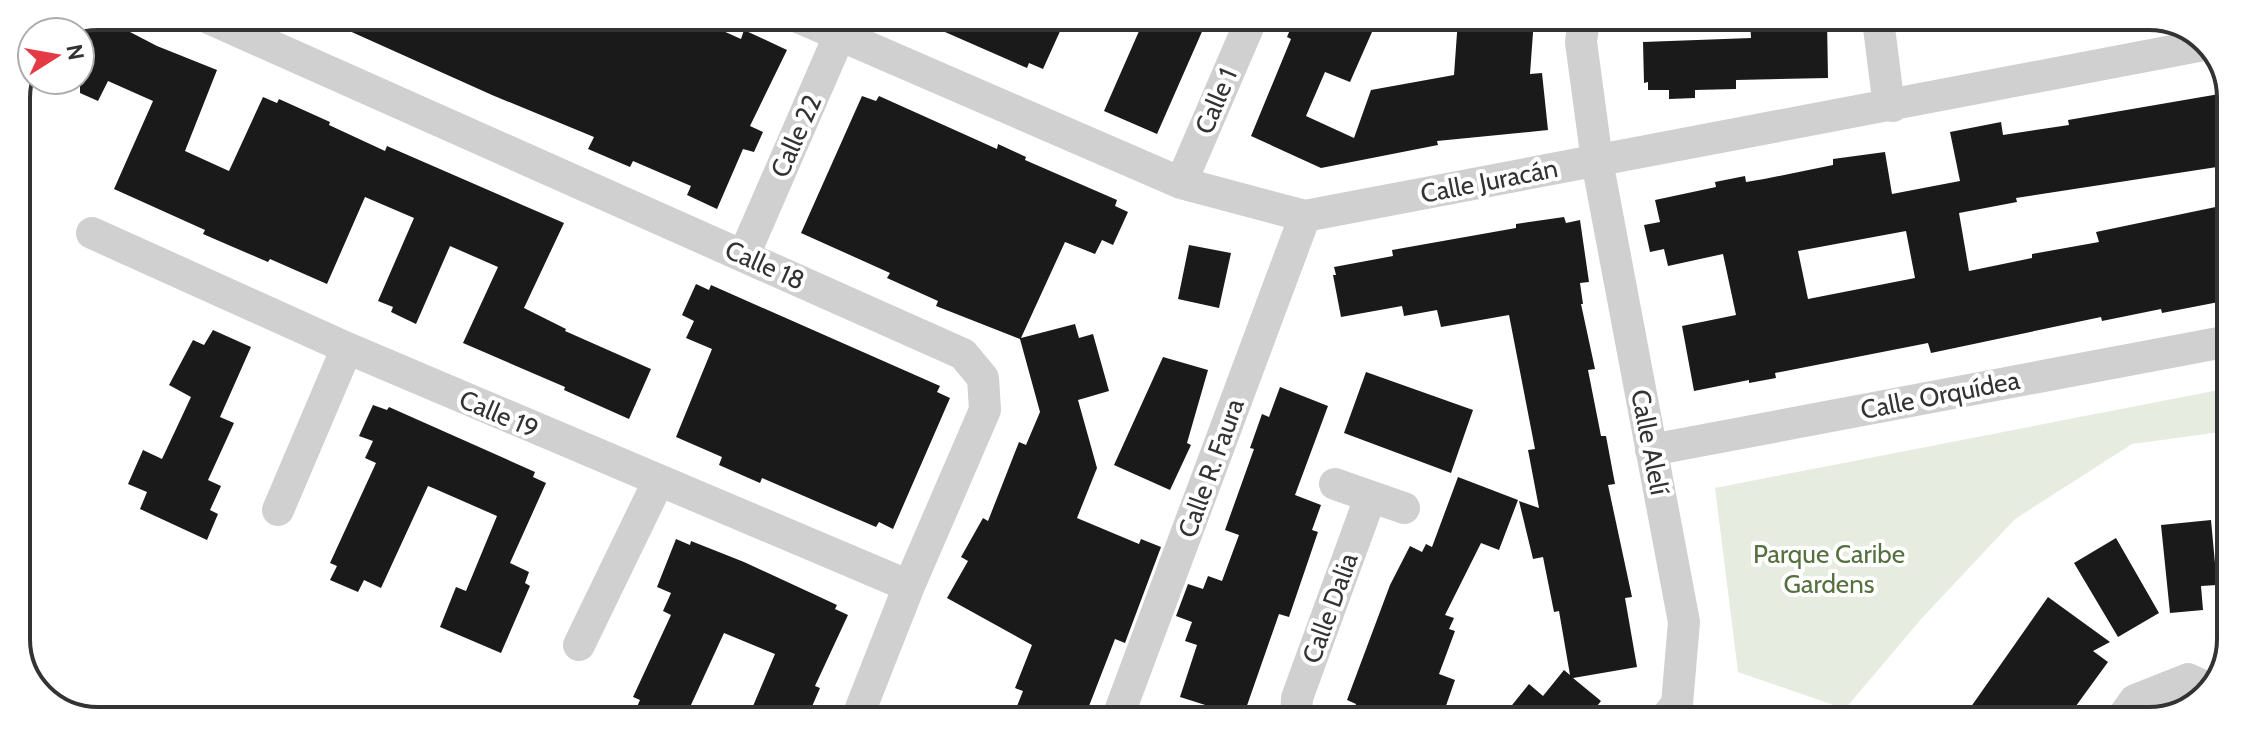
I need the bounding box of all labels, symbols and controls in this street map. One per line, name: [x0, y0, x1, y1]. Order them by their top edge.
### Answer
north arrow: [16, 16, 96, 96]
text: N: [60, 42, 90, 62]
street label: Calle 1: [1188, 63, 1244, 139]
street label: Calle 22: [764, 90, 828, 182]
street label: Calle Juracán: [1418, 152, 1560, 210]
street label: Calle 18: [720, 233, 810, 297]
street label: Calle Orquídea: [1858, 364, 2023, 426]
street label: Calle 19: [455, 383, 543, 445]
street label: Calle Alelí: [1624, 387, 1676, 498]
street label: Calle R. Faura: [1171, 394, 1251, 542]
park label: Parque Caribe Gardens: [1753, 538, 1905, 600]
street label: Calle Dalia: [1295, 548, 1365, 668]

